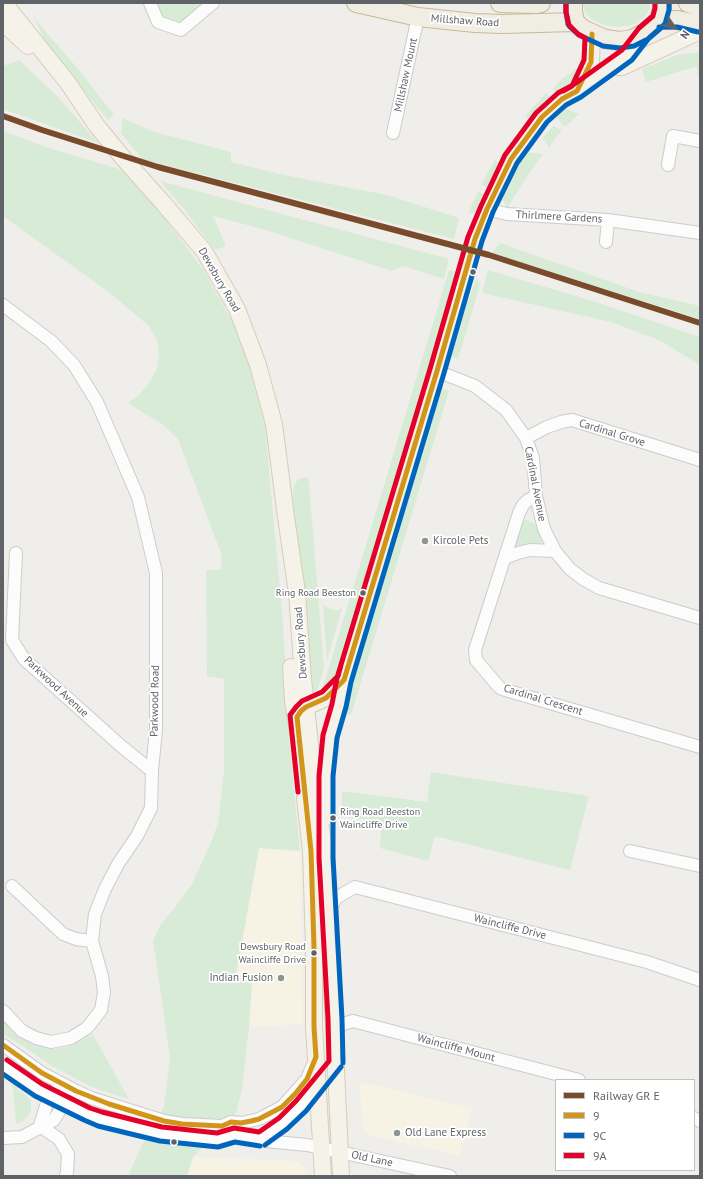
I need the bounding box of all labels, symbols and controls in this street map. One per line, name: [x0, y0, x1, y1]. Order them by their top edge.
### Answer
north arrow: [655, 8, 695, 48]
street label: Millshaw Road: [430, 12, 500, 30]
text: N: [677, 28, 693, 42]
street label: Millshaw Mount: [392, 37, 420, 113]
street label: Thirlmere Gardens: [515, 208, 603, 226]
street label: Dewsbury Road: [195, 245, 243, 315]
unlabelled marker: [468, 267, 478, 277]
street label: Cardinal Grove: [577, 417, 647, 449]
street label: Cardinal Avenue: [521, 445, 549, 523]
place label: Kircole Pets: [433, 534, 488, 548]
marker: Kircole Pets: [420, 536, 430, 546]
place label: Ring Road Beeston: [276, 587, 356, 599]
marker: Ring Road Beeston: [358, 588, 368, 598]
street label: Dewsbury Road: [292, 606, 310, 680]
street label: Parkwood Avenue: [21, 654, 91, 720]
street label: Parkwood Road: [148, 665, 162, 737]
street label: Cardinal Crescent: [502, 682, 584, 718]
place label: Ring Road Beeston Waincliffe Drive: [340, 806, 420, 830]
marker: Ring Road Beeston Waincliffe Drive: [328, 813, 338, 823]
street label: Waincliffe Drive: [472, 912, 548, 942]
place label: Dewsbury Road Waincliffe Drive: [238, 941, 306, 964]
marker: Dewsbury Road Waincliffe Drive: [309, 948, 319, 958]
place label: Indian Fusion: [209, 971, 273, 985]
marker: Indian Fusion: [276, 973, 286, 983]
street label: Waincliffe Mount: [416, 1031, 496, 1065]
legend: [555, 1079, 695, 1171]
text: Railway GR E: [593, 1088, 660, 1103]
text: 9: [593, 1108, 600, 1123]
place label: Old Lane Express: [405, 1126, 486, 1140]
marker: Old Lane Express: [392, 1128, 402, 1138]
text: 9C: [593, 1128, 606, 1143]
unlabelled marker: [169, 1137, 179, 1147]
street label: Old Lane: [350, 1148, 394, 1170]
text: 9A: [593, 1148, 607, 1163]

